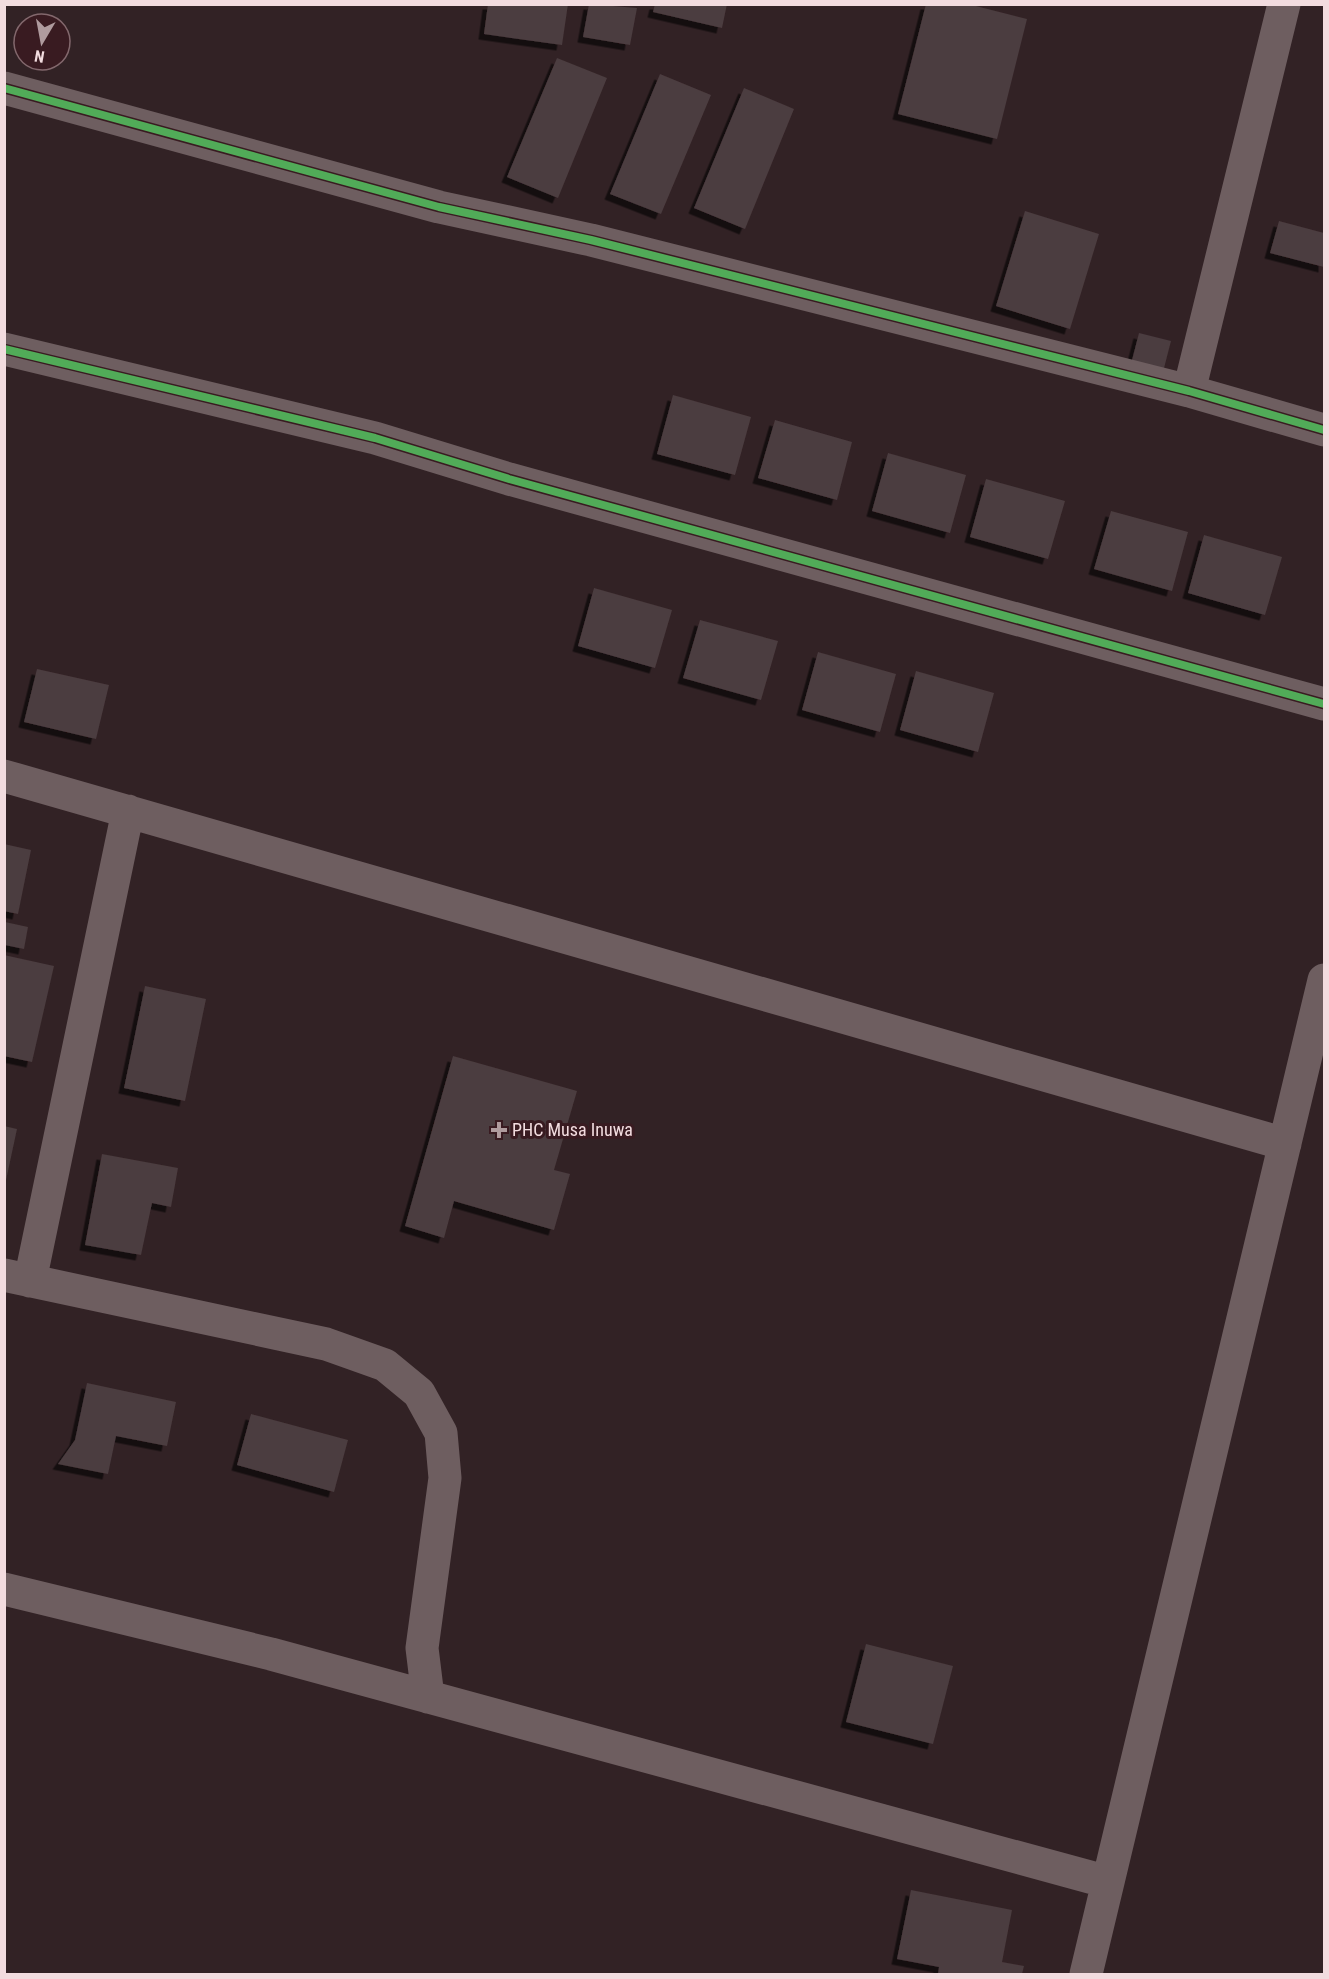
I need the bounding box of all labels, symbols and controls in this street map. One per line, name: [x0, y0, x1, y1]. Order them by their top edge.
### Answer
north arrow: [12, 12, 72, 72]
text: N: [33, 46, 46, 66]
place label: PHC Musa Inuwa: [512, 1119, 633, 1140]
marker: PHC Musa Inuwa: [490, 1121, 508, 1139]

